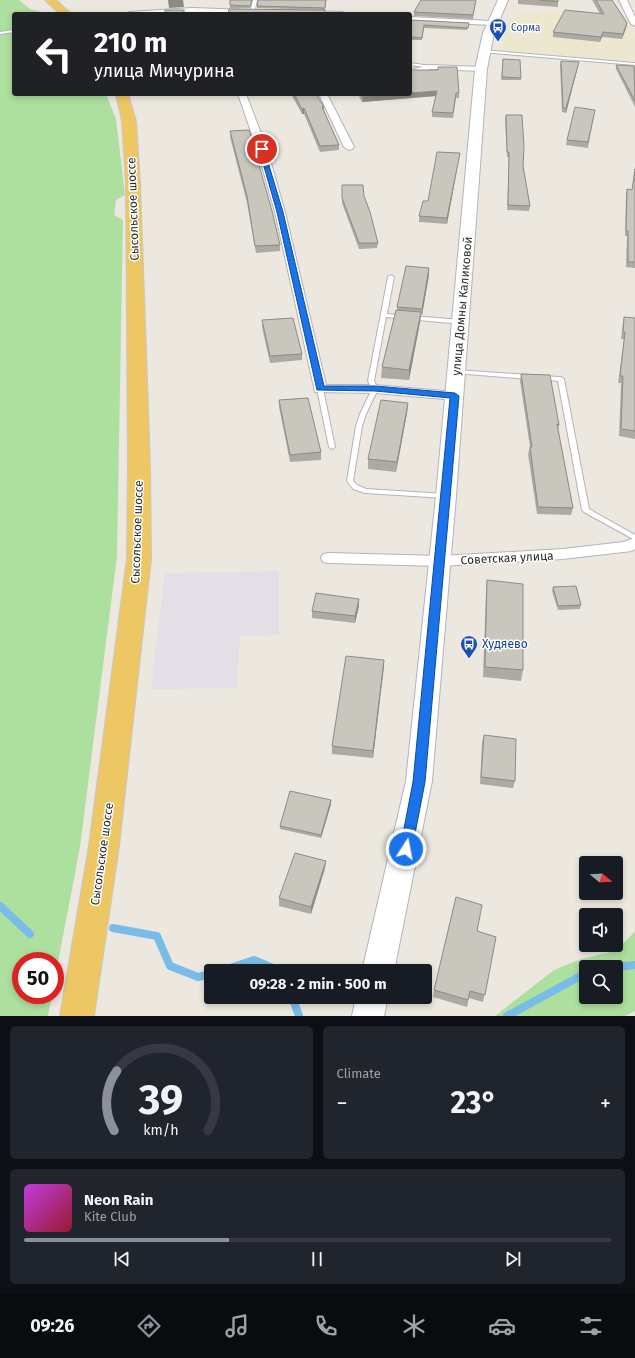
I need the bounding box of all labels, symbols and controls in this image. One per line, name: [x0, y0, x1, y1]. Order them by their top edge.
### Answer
bus stop icon: Сорма: [488, 17, 508, 42]
place label: Сорма: [511, 22, 540, 34]
text: 210 m: [94, 26, 168, 59]
icon: left: [28, 28, 80, 80]
text: улица Мичурина: [94, 60, 234, 82]
pin: [245, 132, 279, 166]
icon: arrive: [251, 138, 273, 160]
street label: Сысольское шоссе: [124, 157, 142, 261]
street label: улица Домны Каликовой: [449, 236, 475, 376]
street label: Сысольское шоссе: [128, 480, 146, 584]
street label: Советская улица: [460, 549, 554, 567]
bus stop icon: Худяево: [459, 634, 479, 659]
place label: Худяево: [482, 637, 528, 651]
street label: Сысольское шоссе: [88, 802, 116, 906]
position arrow: [385, 828, 427, 870]
north arrow: [579, 856, 623, 900]
map controls: [579, 856, 623, 1004]
button: sound: [579, 908, 623, 952]
speed limit sign: 50: [12, 952, 64, 1004]
button: search: [579, 960, 623, 1004]
text: 09:28 · 2 min · 500 m: [249, 975, 387, 993]
text: Climate: [337, 1066, 381, 1081]
text: 39: [138, 1074, 183, 1124]
text: 23°: [450, 1085, 497, 1121]
text: −: [337, 1090, 348, 1117]
text: +: [600, 1090, 611, 1117]
text: km/h: [144, 1121, 179, 1138]
text: Neon Rain: [84, 1191, 153, 1209]
text: Kite Club: [84, 1209, 137, 1224]
icon: previous: [111, 1248, 133, 1270]
icon: pause: [306, 1248, 328, 1270]
icon: next: [502, 1248, 524, 1270]
icon: directions: [135, 1312, 163, 1340]
icon: music: [223, 1312, 251, 1340]
icon: phone: [312, 1312, 340, 1340]
icon: climate: [400, 1312, 428, 1340]
icon: car: [488, 1312, 516, 1340]
icon: filters: [577, 1312, 605, 1340]
text: 09:26: [30, 1315, 74, 1337]

